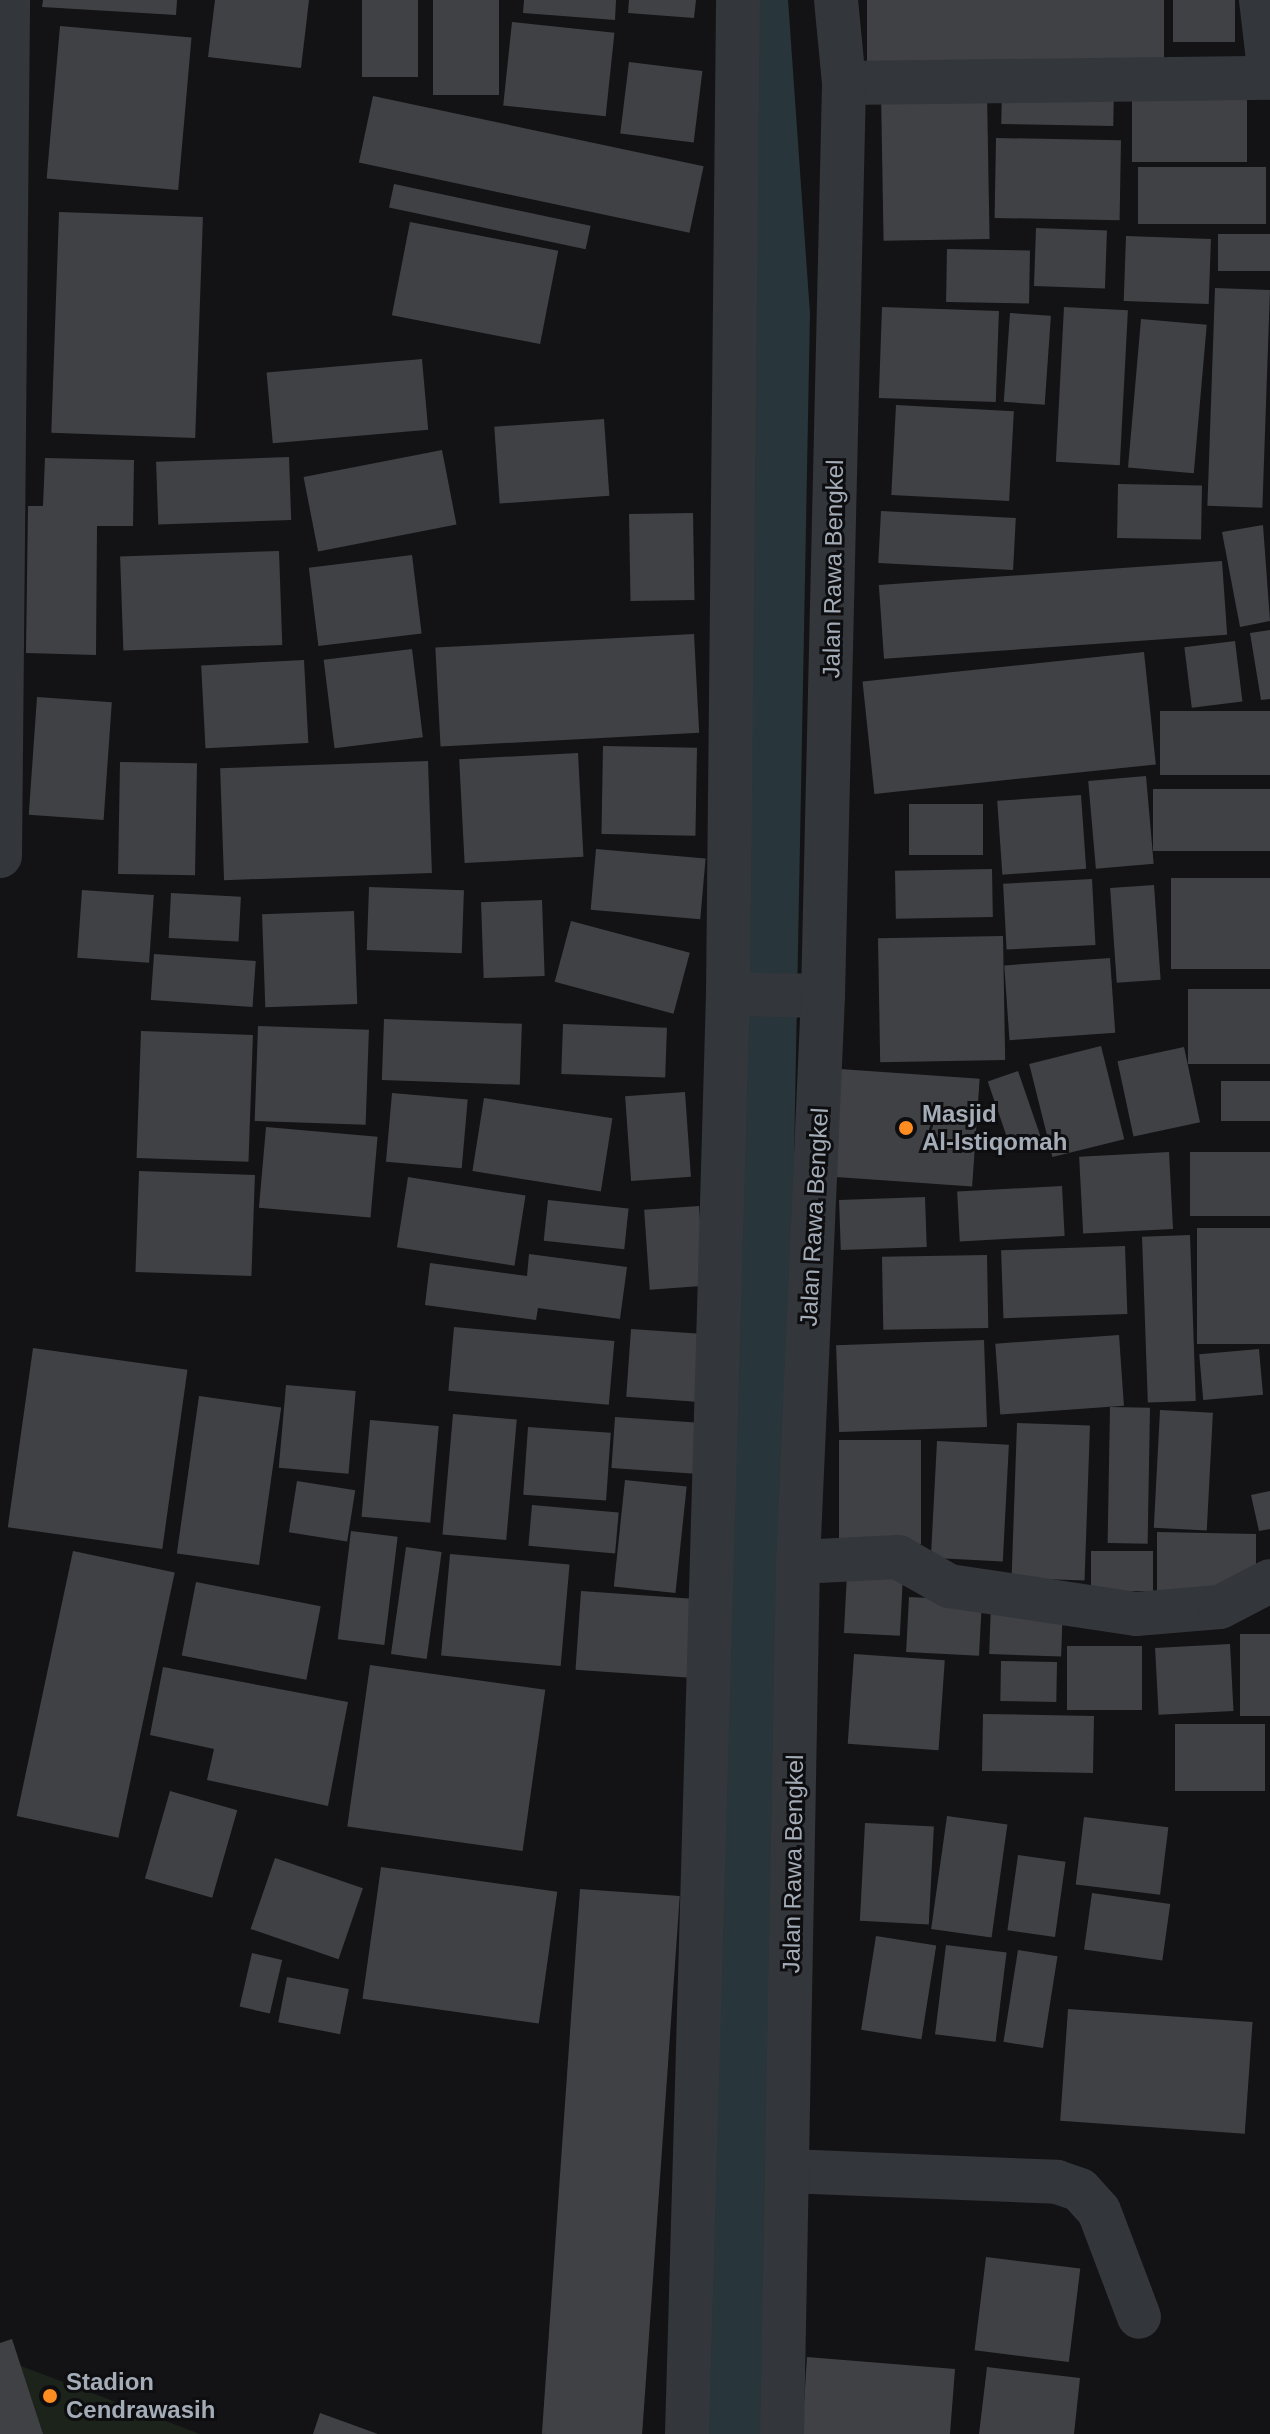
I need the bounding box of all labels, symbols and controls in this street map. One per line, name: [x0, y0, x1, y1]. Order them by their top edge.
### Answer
street label: Jalan Rawa Bengkel: [817, 459, 849, 679]
place label: Masjid Al-Istiqomah: [922, 1100, 1067, 1156]
street label: Jalan Rawa Bengkel: [794, 1107, 834, 1327]
marker: Masjid Al-Istiqomah: [897, 1119, 915, 1137]
street label: Jalan Rawa Bengkel: [777, 1754, 809, 1974]
place label: Stadion Cendrawasih: [66, 2368, 215, 2424]
marker: Stadion Cendrawasih: [41, 2387, 59, 2405]

